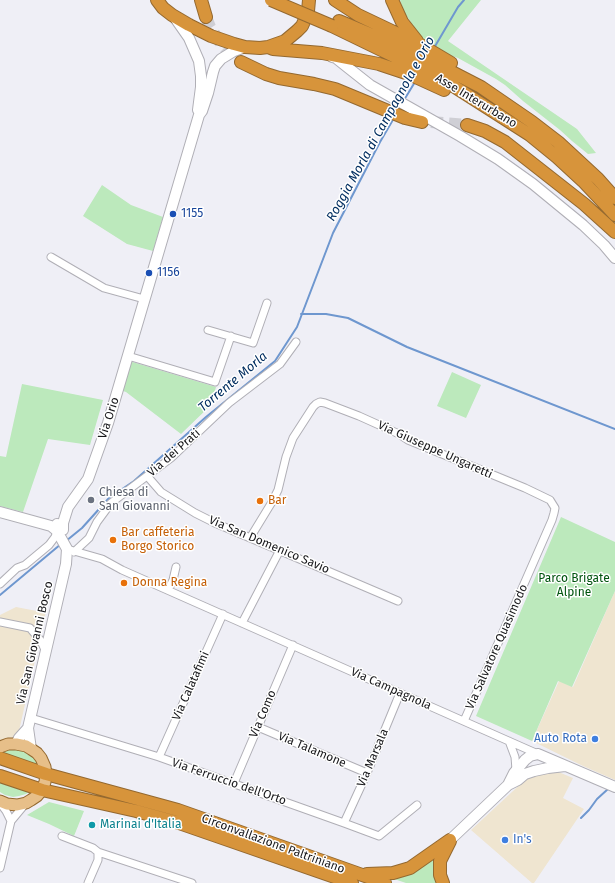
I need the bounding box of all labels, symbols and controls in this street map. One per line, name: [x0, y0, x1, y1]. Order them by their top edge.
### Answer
water label: Roggia Morla di Campagnola e Orio: [324, 34, 438, 224]
street label: Asse Interurbano: [433, 71, 519, 131]
place label: 1155: [181, 207, 203, 221]
marker: 1155: [168, 209, 178, 219]
place label: 1156: [157, 266, 180, 280]
marker: 1156: [144, 268, 154, 278]
water label: Torrente Morla: [195, 349, 271, 415]
street label: Via Orio: [95, 395, 123, 441]
street label: Via Giuseppe Ungaretti: [375, 418, 495, 482]
street label: Via dei Prati: [145, 426, 203, 480]
place label: Chiesa di San Giovanni: [99, 486, 170, 514]
place label: Bar: [268, 494, 286, 508]
marker: Chiesa di San Giovanni: [86, 495, 96, 505]
marker: Bar: [255, 496, 265, 506]
street label: Via San Domenico Savio: [206, 513, 332, 577]
place label: Bar caffeteria Borgo Storico: [121, 526, 194, 554]
marker: Bar caffeteria Borgo Storico: [108, 535, 118, 545]
park label: Parco Brigate Alpine: [538, 572, 610, 600]
place label: Donna Regina: [132, 576, 207, 590]
marker: Donna Regina: [119, 578, 129, 588]
street label: Via San Giovanni Bosco: [14, 580, 56, 706]
street label: Via Salvatore Quasimodo: [463, 582, 531, 712]
street label: Via Calatafimi: [169, 649, 213, 723]
street label: Via Campagnola: [348, 665, 434, 713]
street label: Via Como: [246, 688, 280, 740]
street label: Via Marsala: [354, 727, 392, 789]
street label: Via Talamone: [276, 729, 348, 771]
place label: Auto Rota: [534, 732, 587, 746]
marker: Auto Rota: [590, 734, 600, 744]
street label: Via Ferruccio dell'Orto: [170, 756, 288, 808]
street label: Circonvallazione Paltriniano: [199, 811, 347, 877]
place label: Marinai d'Italia: [100, 818, 181, 832]
marker: Marinai d'Italia: [87, 820, 97, 830]
place label: In's: [513, 833, 532, 847]
marker: In's: [500, 835, 510, 845]

